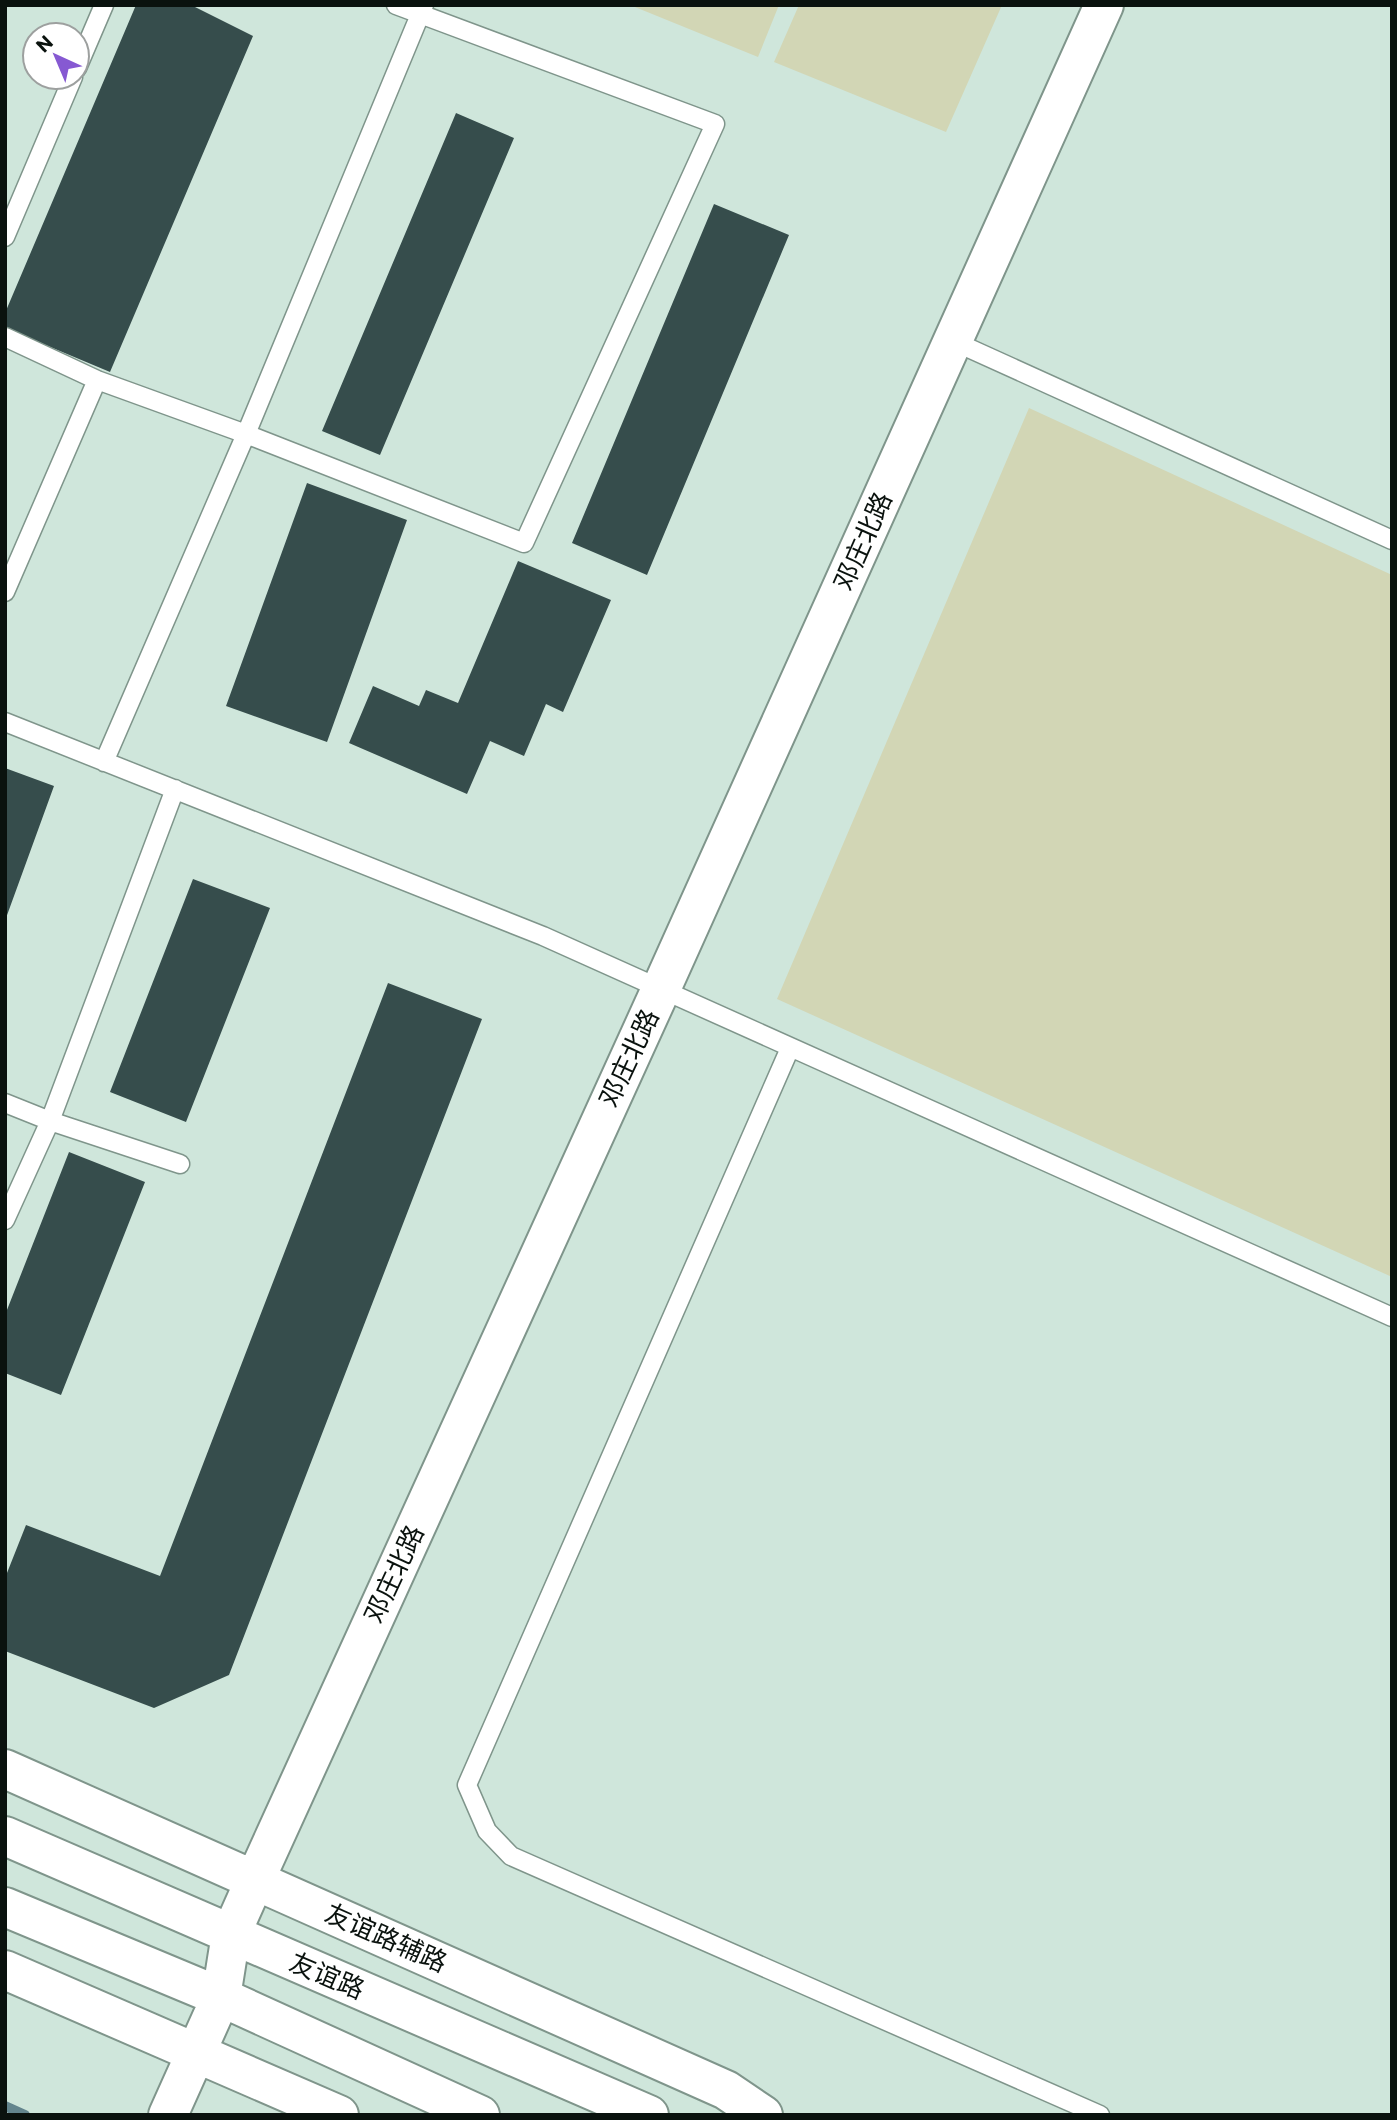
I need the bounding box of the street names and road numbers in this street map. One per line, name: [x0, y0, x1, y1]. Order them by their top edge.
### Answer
street label: 邓庄北路: [826, 487, 897, 594]
street label: 邓庄北路: [592, 1004, 664, 1111]
street label: 邓庄北路: [357, 1520, 429, 1627]
street label: 友谊路辅路: [320, 1897, 452, 1979]
street label: 友谊路: [285, 1946, 369, 2006]

